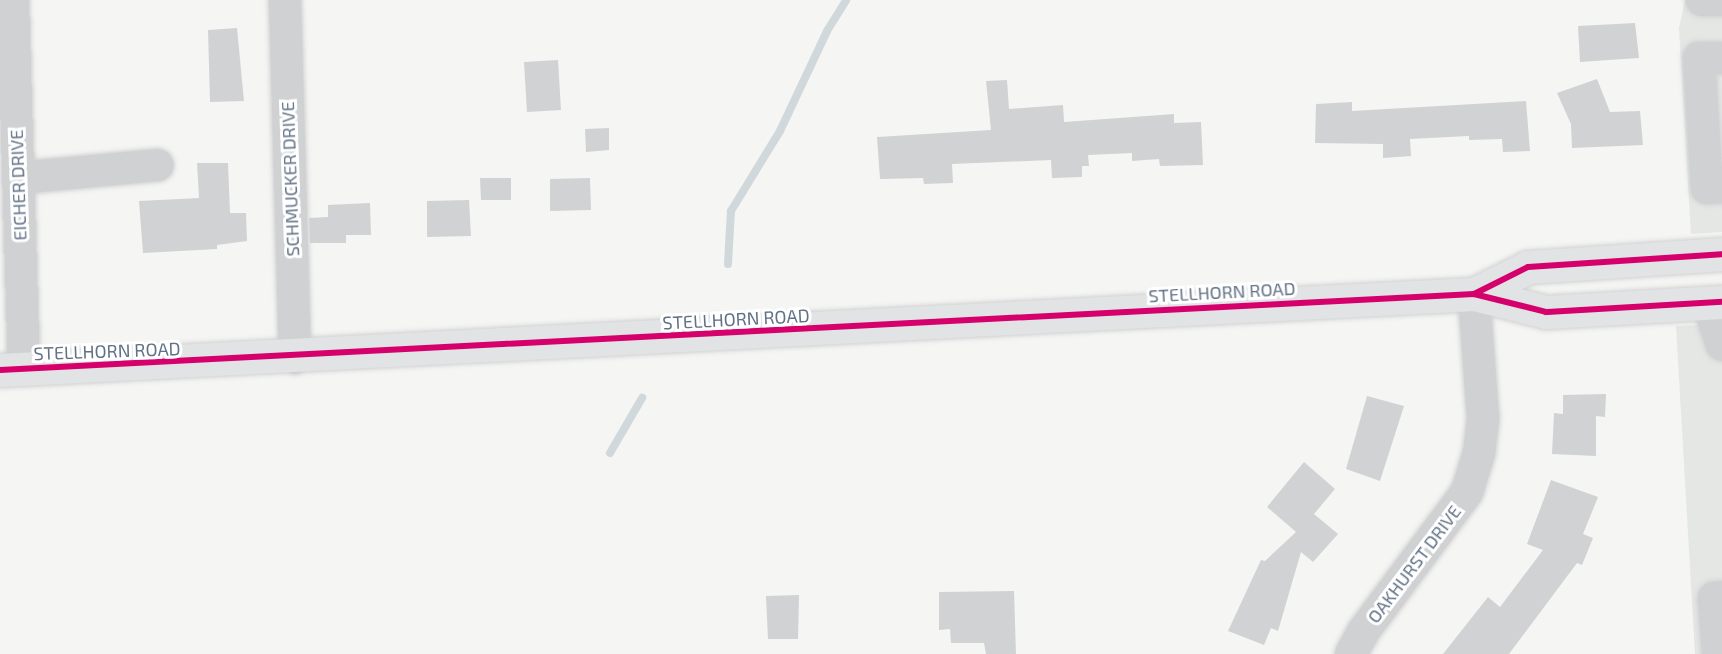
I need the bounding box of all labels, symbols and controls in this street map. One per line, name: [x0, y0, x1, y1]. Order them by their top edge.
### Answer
street label: SCHMUCKER DRIVE: [277, 101, 303, 257]
street label: EICHER DRIVE: [5, 129, 31, 241]
street label: STELLHORN ROAD: [1148, 277, 1296, 307]
street label: STELLHORN ROAD: [662, 304, 810, 334]
street label: STELLHORN ROAD: [33, 338, 181, 364]
street label: OAKHURST DRIVE: [1363, 501, 1465, 627]

